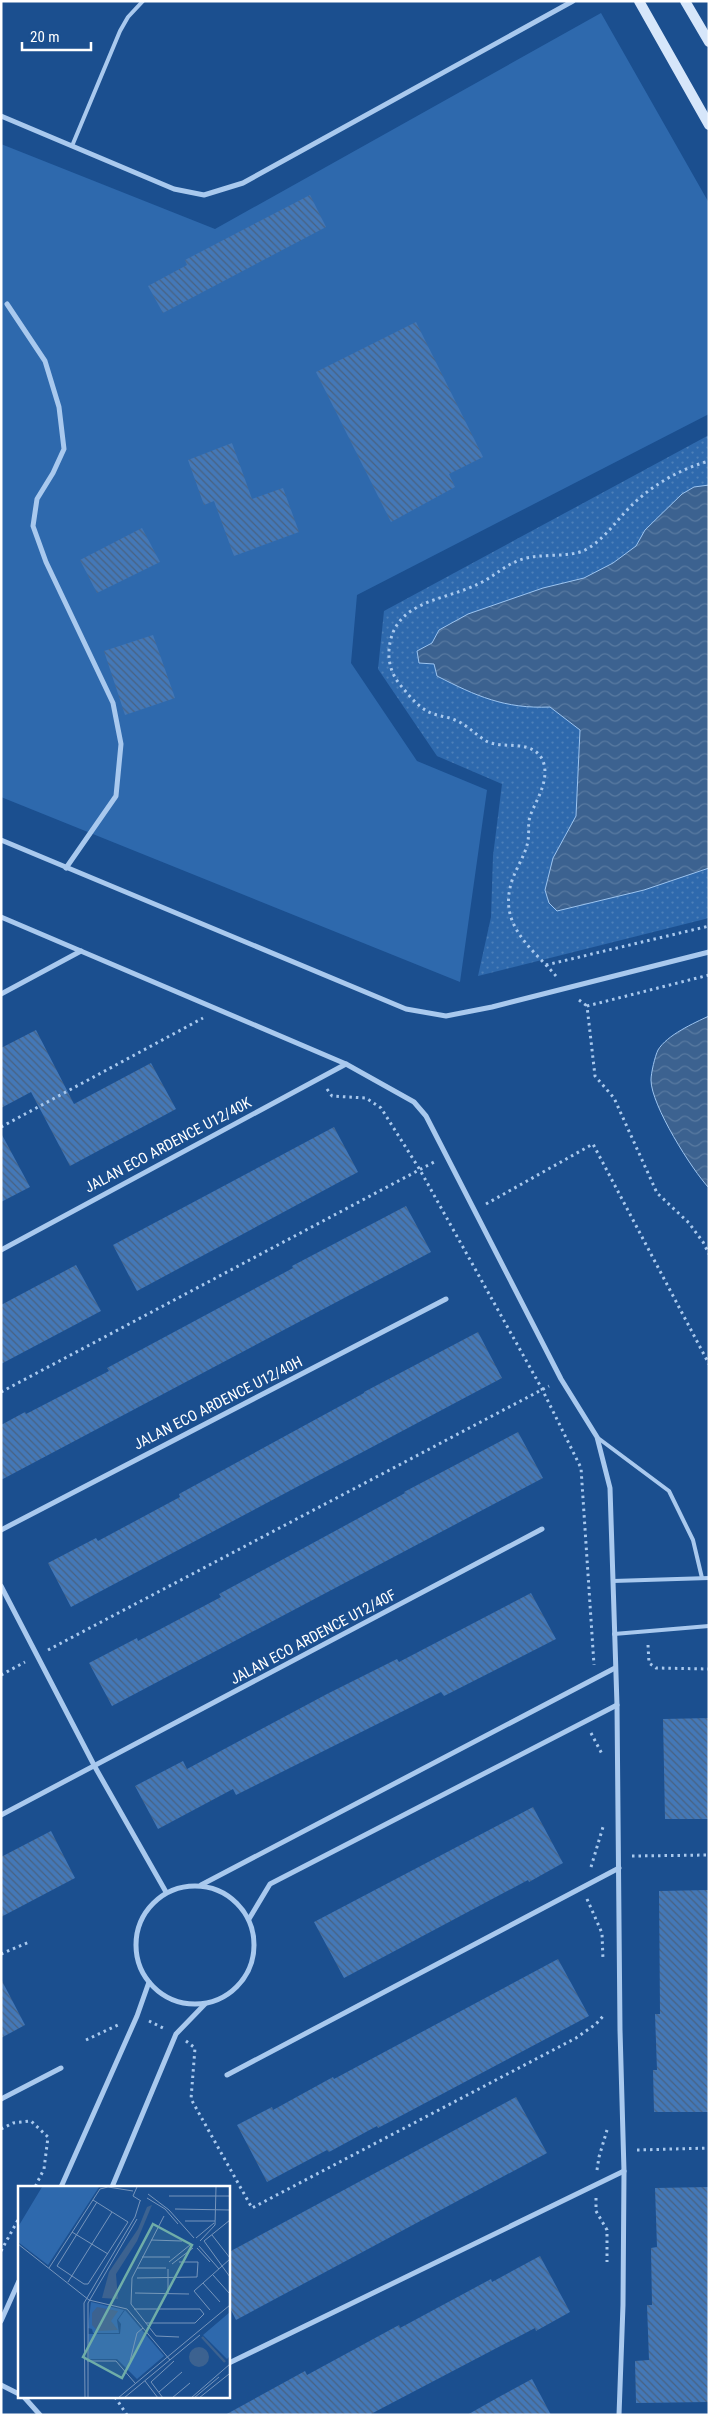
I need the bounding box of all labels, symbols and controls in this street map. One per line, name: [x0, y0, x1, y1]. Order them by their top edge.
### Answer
scale bar: [22, 20, 91, 52]
text: 20 m: [30, 28, 60, 46]
street label: JALAN ECO ARDENCE U12/40K: [82, 1093, 255, 1197]
street label: JALAN ECO ARDENCE U12/40H: [131, 1353, 305, 1453]
street label: JALAN ECO ARDENCE U12/40F: [227, 1586, 399, 1688]
inset map: [18, 2186, 230, 2398]

